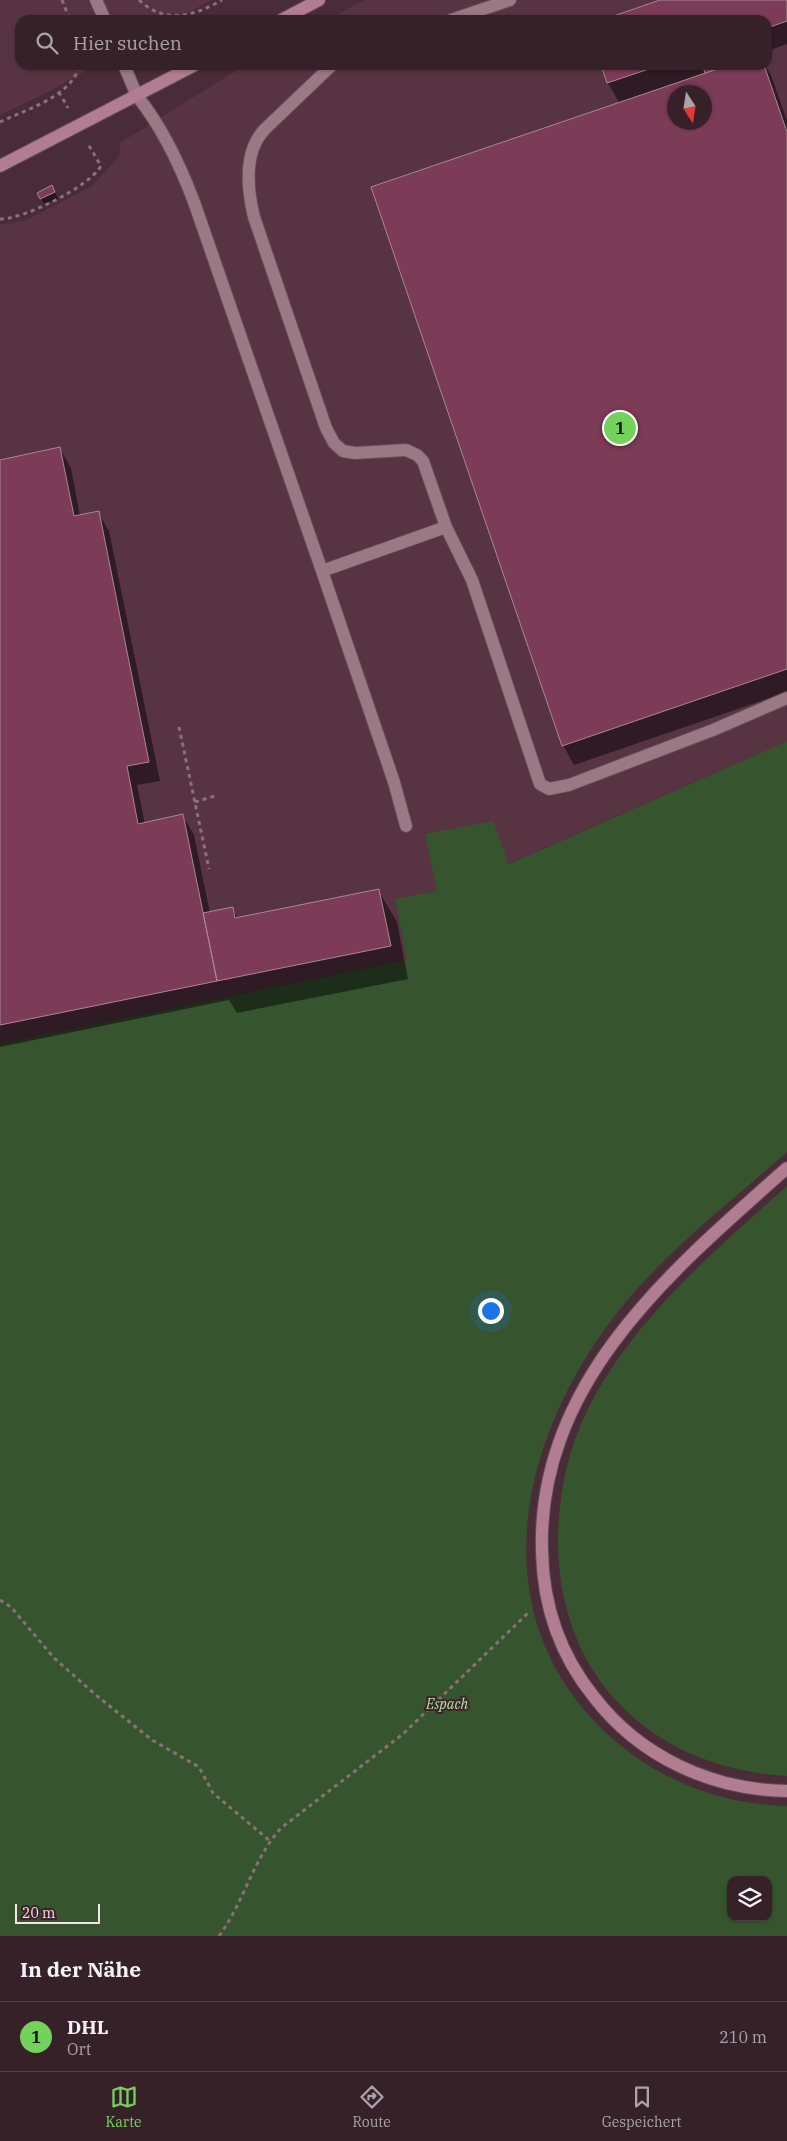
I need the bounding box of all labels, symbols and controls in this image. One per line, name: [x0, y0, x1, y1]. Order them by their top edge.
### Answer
search box: [15, 15, 772, 70]
icon: search: [33, 29, 61, 57]
text: Hier suchen: [73, 31, 182, 55]
north arrow: [667, 85, 712, 130]
pin: 1: [604, 409, 636, 447]
your location: [478, 1298, 504, 1324]
park label: Espach: [425, 1695, 468, 1713]
map controls: [727, 1876, 772, 1921]
button: layers: [727, 1876, 772, 1921]
scale bar: [15, 1901, 100, 1924]
text: 20 m: [22, 1904, 55, 1922]
text: In der Nähe: [20, 1955, 141, 1983]
text: DHL: [67, 2015, 109, 2039]
text: 1: [31, 2027, 41, 2047]
text: 210 m: [719, 2027, 767, 2047]
text: Ort: [67, 2039, 91, 2059]
tab: Karte: [105, 2083, 142, 2131]
tab: Route: [353, 2083, 391, 2131]
tab: Gespeichert: [602, 2083, 682, 2131]

